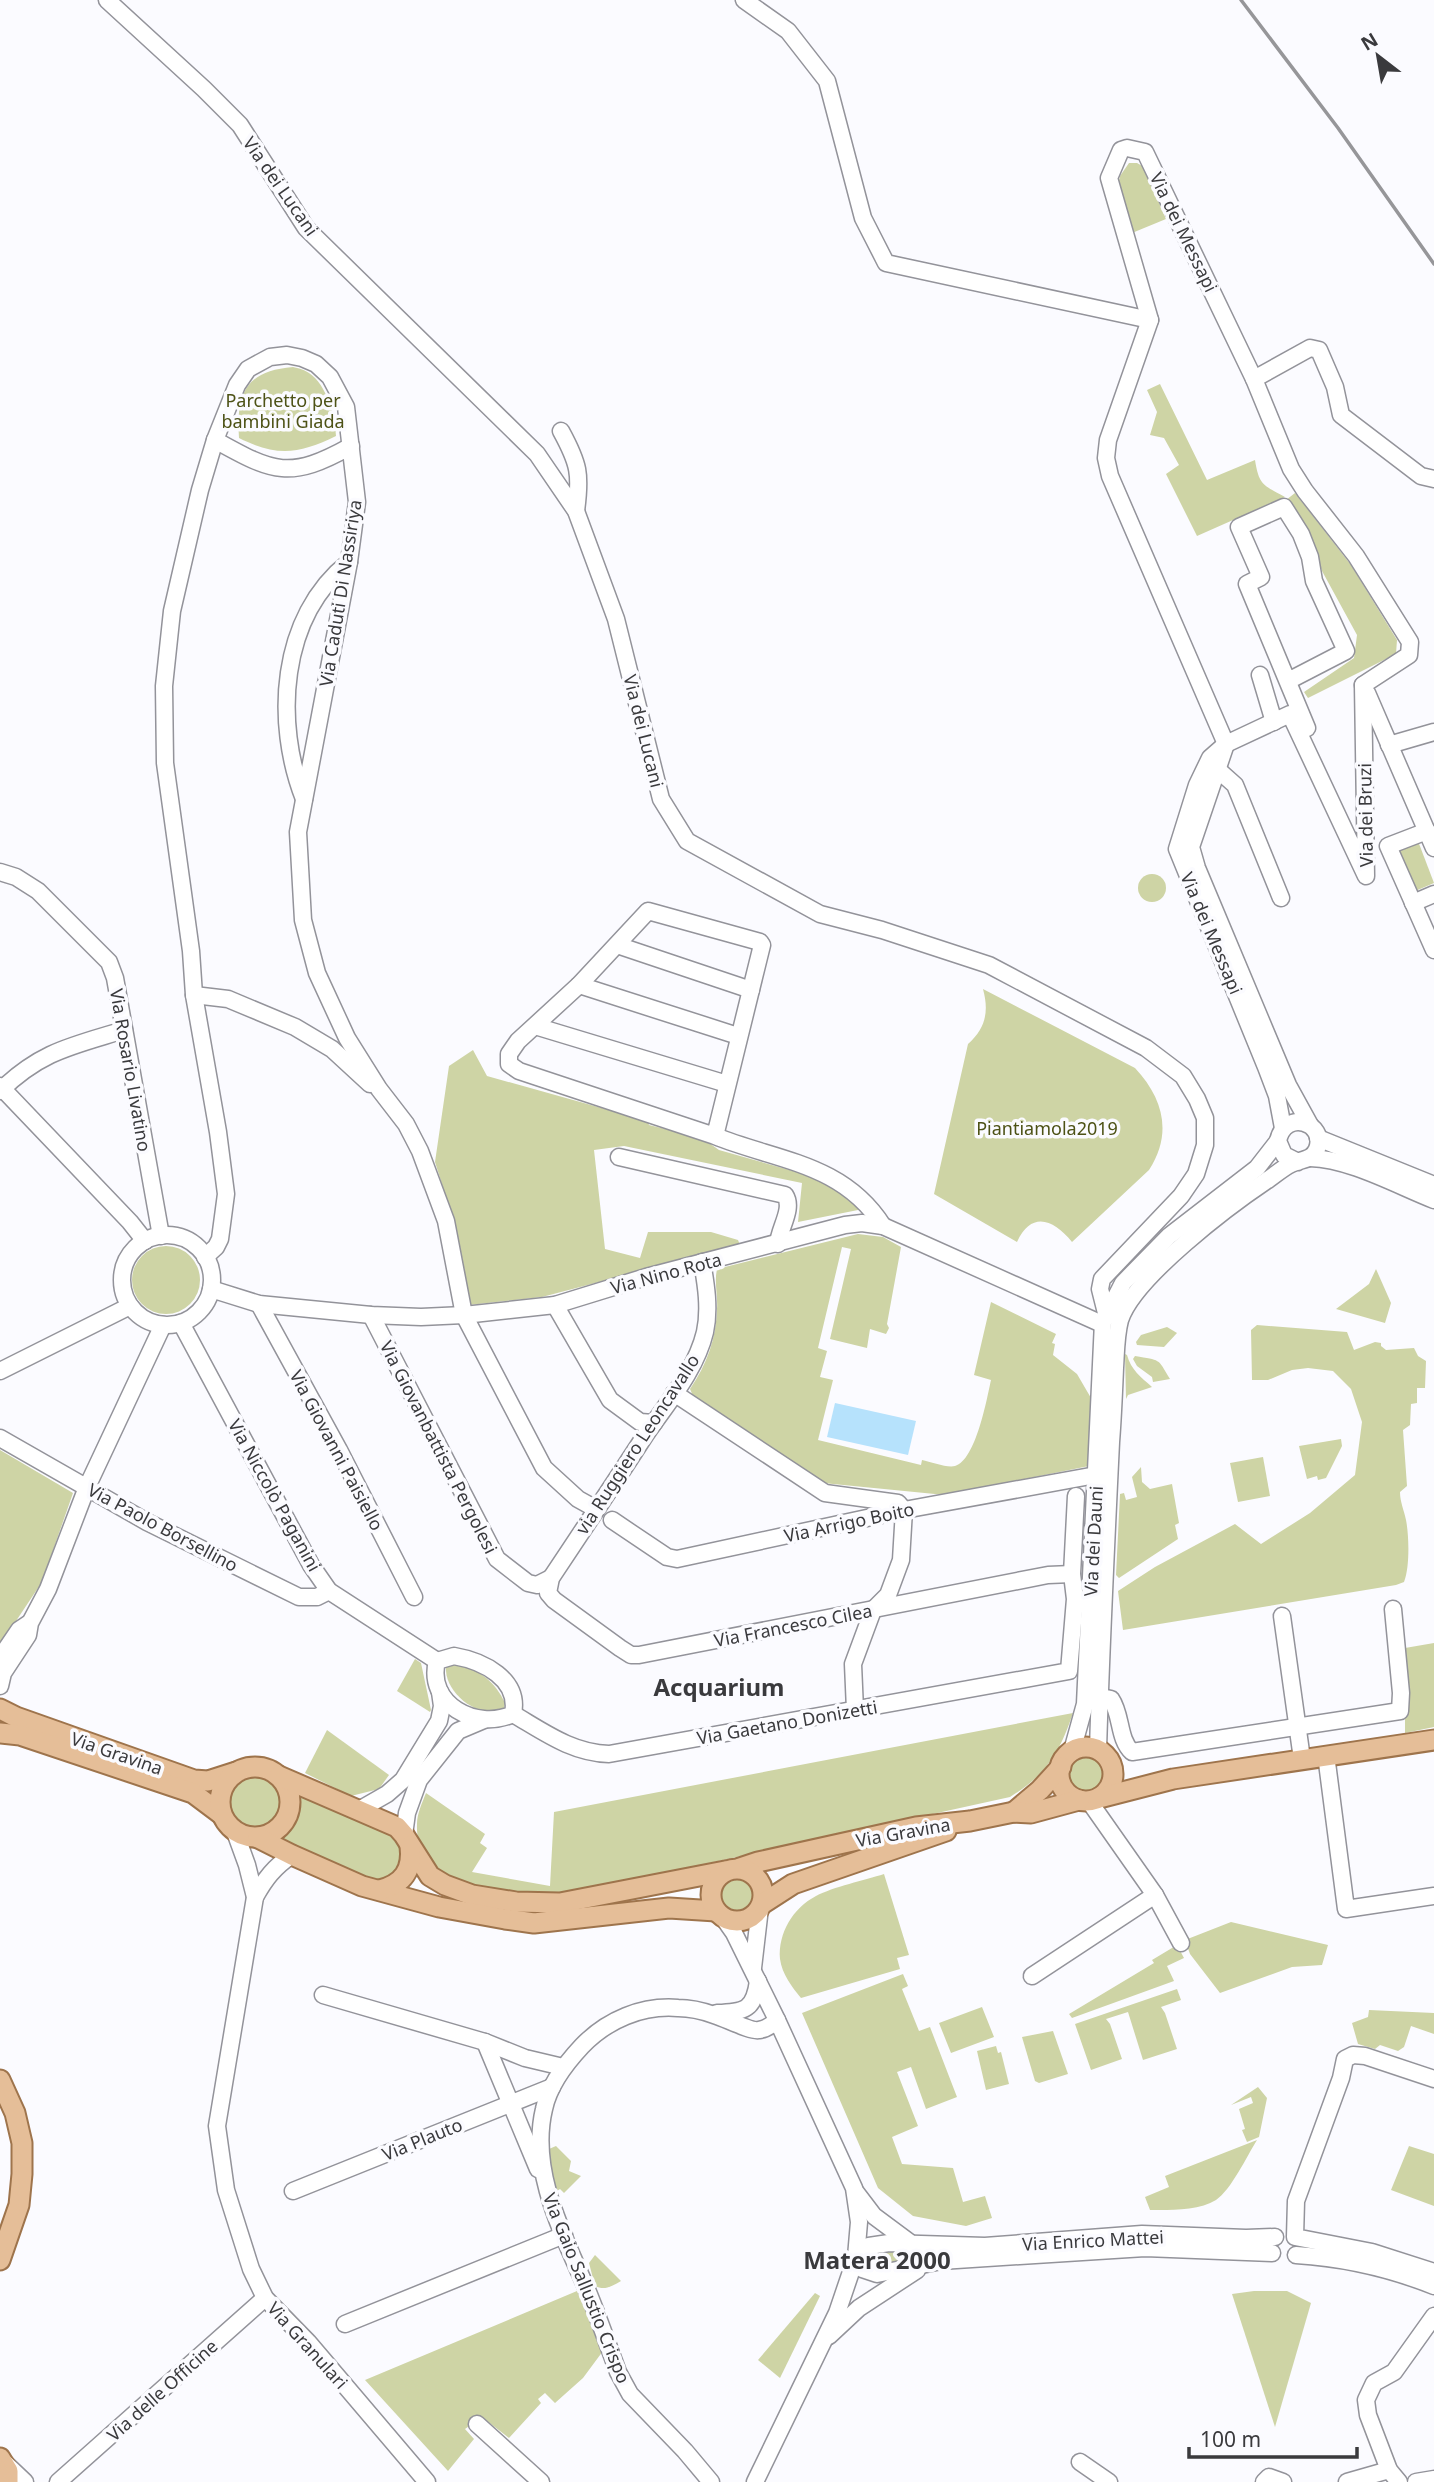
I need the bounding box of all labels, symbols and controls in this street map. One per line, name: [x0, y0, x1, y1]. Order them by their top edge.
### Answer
north arrow: [1343, 21, 1413, 91]
text: N: [1356, 26, 1383, 57]
street label: Via dei Lucani: [238, 132, 324, 240]
street label: Via dei Messapi: [1145, 168, 1223, 296]
park label: Parchetto per bambini Giada: [221, 388, 345, 433]
street label: Via Caduti Di Nassiriya: [313, 498, 367, 688]
street label: Via dei Lucani: [618, 672, 670, 790]
street label: Via dei Bruzi: [1352, 763, 1378, 867]
street label: Via dei Messapi: [1175, 868, 1249, 998]
street label: Via Rosario Livatino: [105, 987, 157, 1153]
park label: Piantiamola2019: [976, 1116, 1118, 1140]
street label: Via Nino Rota: [608, 1247, 724, 1299]
street label: Via Giovanbattista Pergolesi: [375, 1336, 503, 1558]
street label: via Ruggiero Leoncavallo: [570, 1349, 704, 1539]
street label: Via Giovanni Paisiello: [284, 1366, 390, 1534]
street label: Via Niccolò Paganini: [223, 1415, 327, 1575]
street label: Via Paolo Borsellino: [84, 1477, 242, 1577]
street label: Via dei Dauni: [1078, 1485, 1108, 1597]
street label: Via Arrigo Boito: [782, 1496, 916, 1548]
street label: Via Francesco Cilea: [712, 1598, 874, 1652]
district label: Acquarium: [653, 1670, 785, 1703]
street label: Via Gaetano Donizetti: [695, 1694, 879, 1750]
street label: Via Gravina: [68, 1726, 166, 1780]
street label: Via Gravina: [854, 1812, 952, 1852]
street label: Via Plauto: [378, 2112, 466, 2166]
street label: Via Gaio Sallustio Crispo: [538, 2189, 636, 2387]
street label: Via Enrico Mattei: [1022, 2224, 1164, 2256]
district label: Matera 2000: [803, 2243, 951, 2276]
street label: Via Granulari: [262, 2296, 354, 2394]
street label: Via delle Officine: [101, 2334, 223, 2446]
scale bar: [1189, 2416, 1357, 2460]
text: 100 m: [1200, 2425, 1261, 2453]

